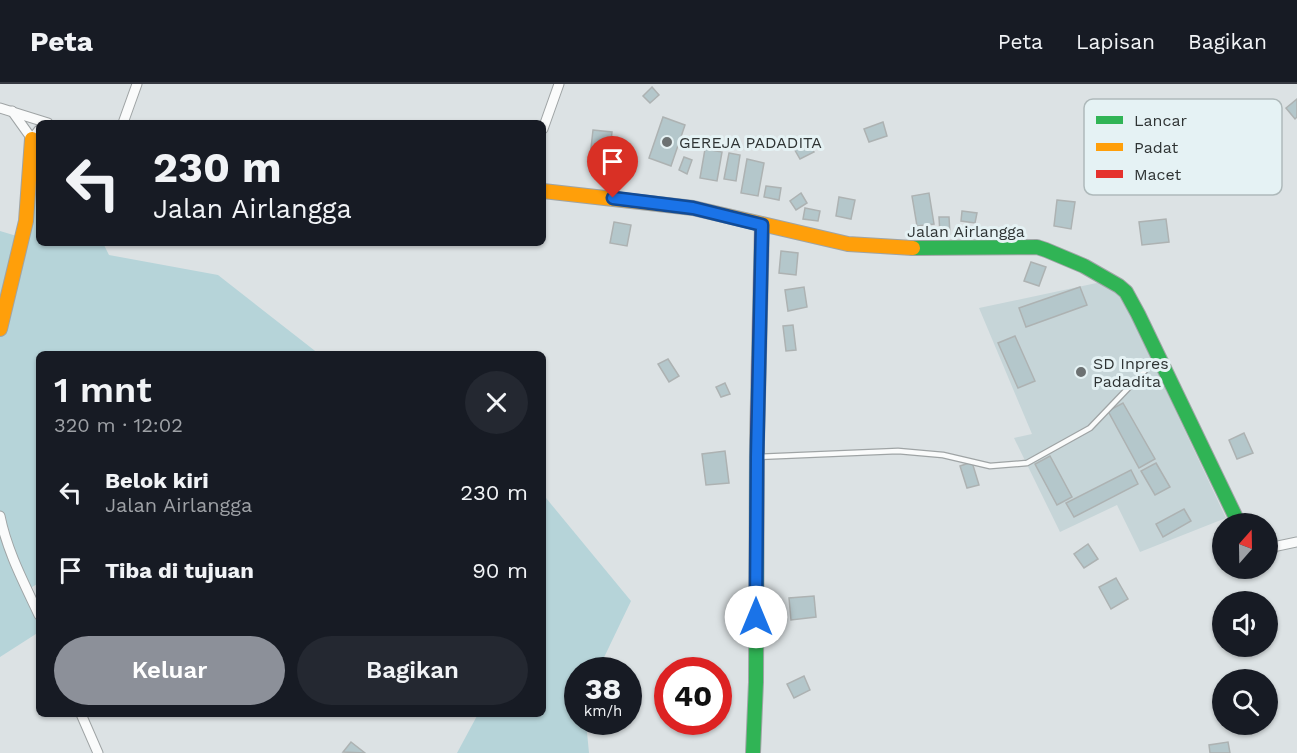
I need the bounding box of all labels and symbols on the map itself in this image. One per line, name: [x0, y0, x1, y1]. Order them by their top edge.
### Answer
legend: [1084, 99, 1282, 195]
text: Lancar: [1134, 111, 1188, 130]
place label: GEREJA PADADITA: [679, 133, 822, 152]
marker: GEREJA PADADITA: [660, 135, 674, 149]
pin: [587, 136, 638, 198]
text: Padat: [1134, 138, 1179, 157]
text: Macet: [1134, 165, 1182, 184]
street label: Jalan Airlangga: [907, 222, 1025, 241]
place label: SD Inpres Padadita: [1093, 354, 1169, 391]
marker: SD Inpres Padadita: [1074, 365, 1088, 379]
north arrow: [1212, 513, 1278, 579]
position arrow: [724, 585, 788, 649]
speed limit sign: 40: [654, 657, 732, 735]

